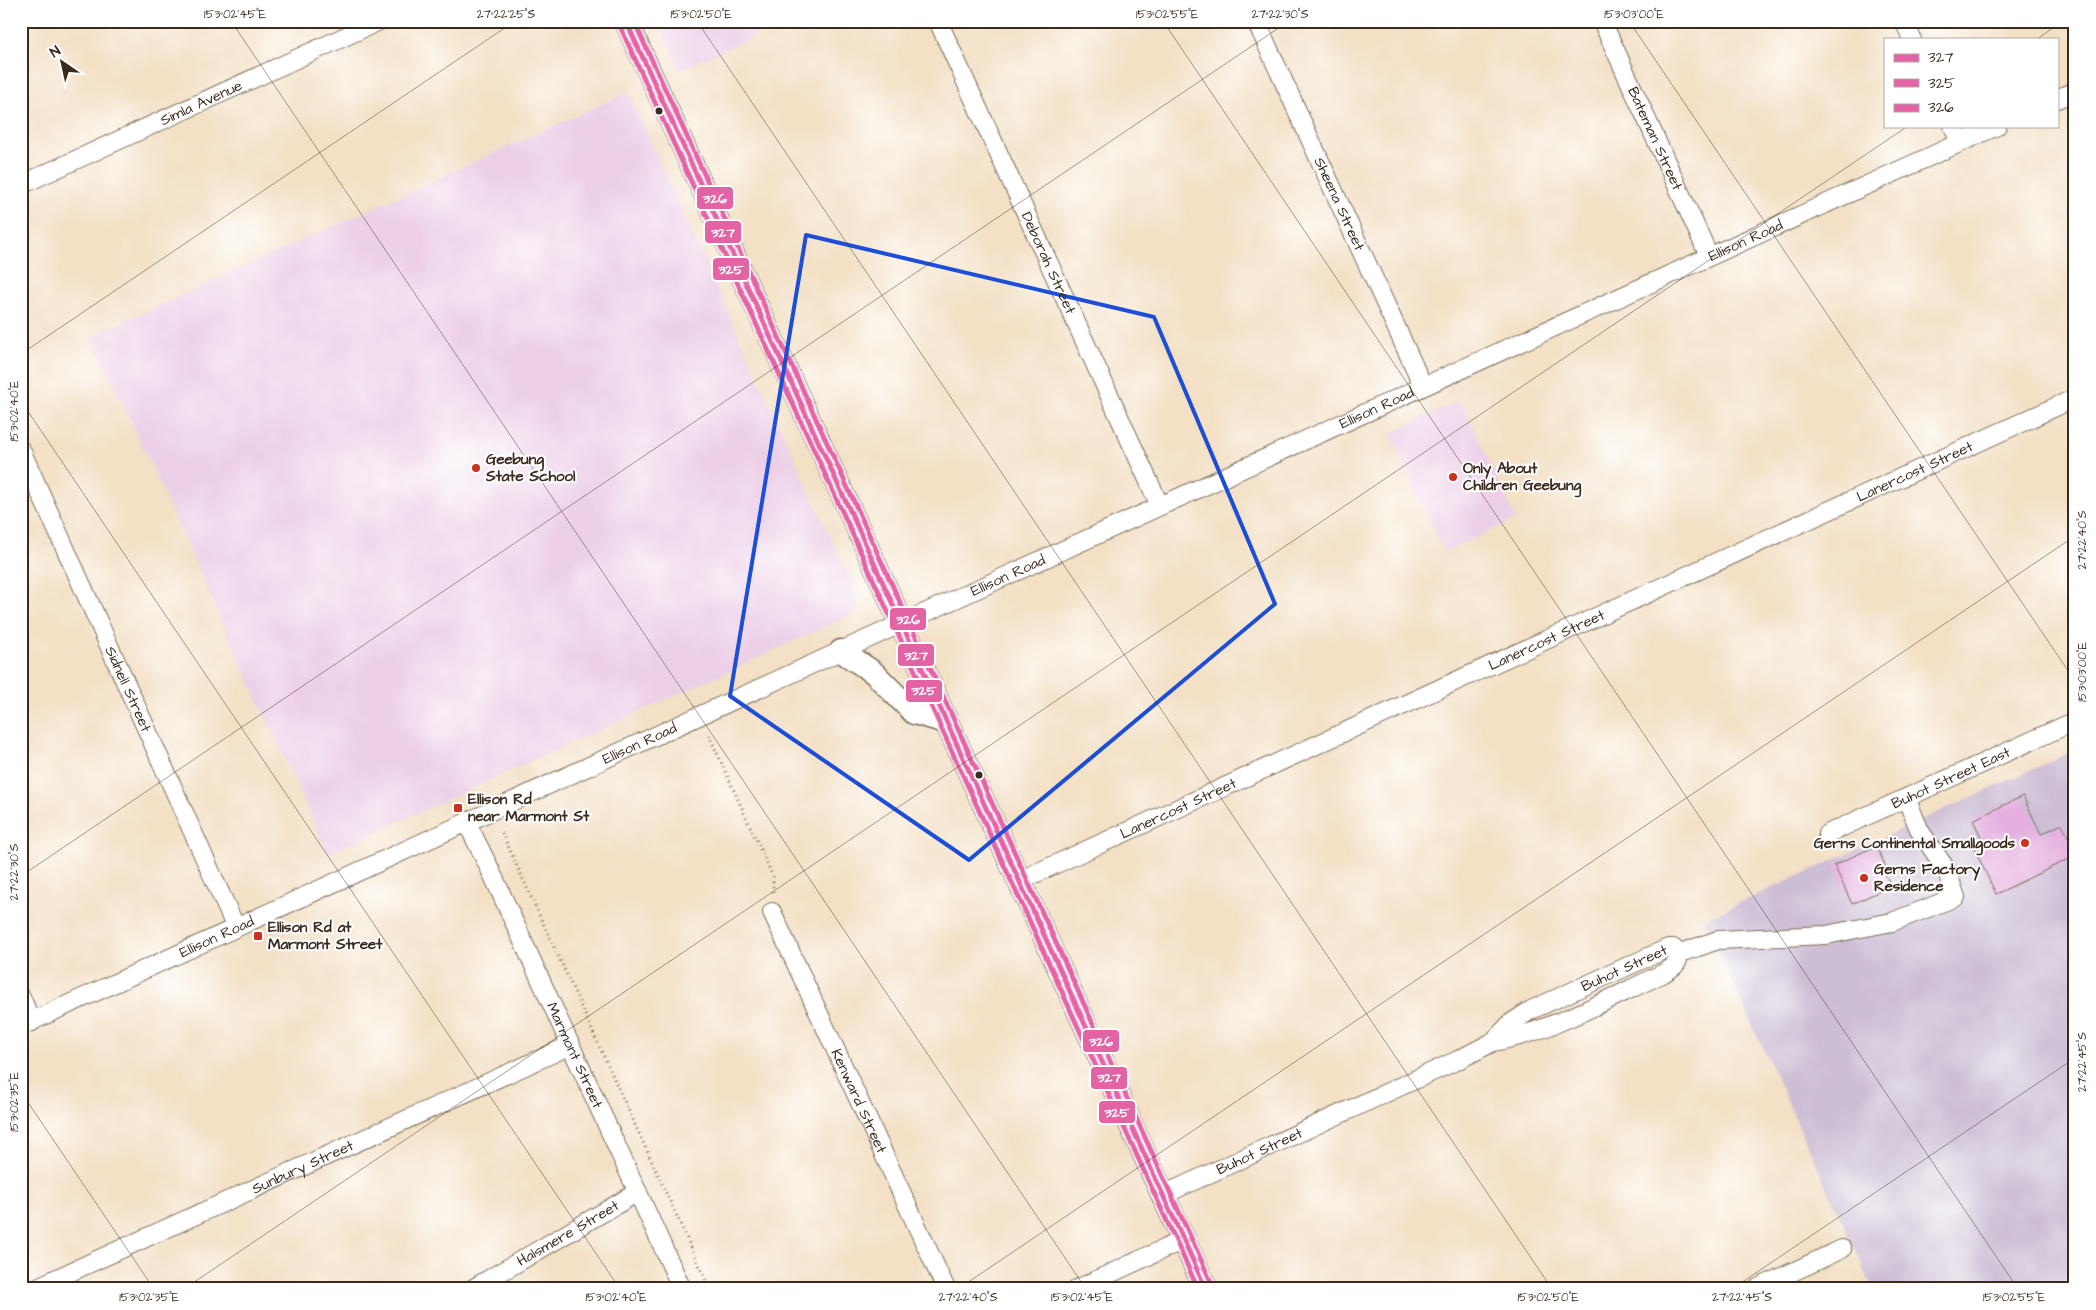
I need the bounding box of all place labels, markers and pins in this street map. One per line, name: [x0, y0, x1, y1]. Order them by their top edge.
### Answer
unlabelled marker: [654, 106, 664, 116]
place label: Geebung State School: [485, 449, 576, 487]
place label: Only About Children Geebung: [1463, 458, 1581, 498]
marker: Geebung State School: [470, 462, 482, 474]
marker: Only About Children Geebung: [1447, 471, 1459, 483]
unlabelled marker: [974, 770, 984, 780]
place label: Ellison Rd near Marmont St: [468, 789, 590, 827]
marker: Ellison Rd near Marmont St: [452, 802, 464, 814]
place label: Gerns Continental Smallgoods: [1814, 833, 2015, 856]
marker: Gerns Continental Smallgoods: [2019, 837, 2031, 849]
place label: Gerns Factory Residence: [1874, 859, 1981, 897]
marker: Gerns Factory Residence: [1858, 872, 1870, 884]
place label: Ellison Rd at Marmont Street: [268, 917, 383, 955]
marker: Ellison Rd at Marmont Street: [252, 930, 264, 942]

